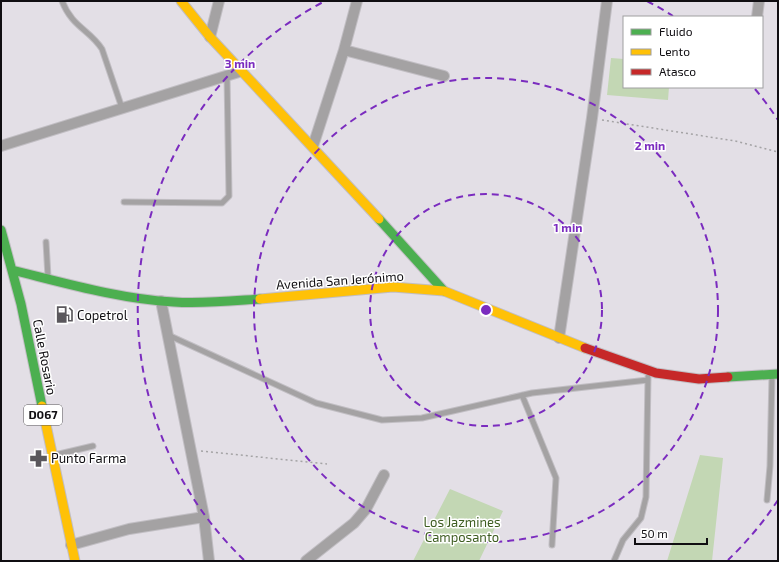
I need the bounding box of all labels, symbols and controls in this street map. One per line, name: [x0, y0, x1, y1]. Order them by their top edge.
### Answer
legend: [623, 16, 763, 88]
text: Fluido: [659, 24, 693, 38]
text: Lento: [659, 44, 690, 58]
text: 3 min: [225, 56, 255, 70]
text: Atasco: [659, 64, 696, 78]
text: 2 min: [635, 138, 665, 152]
text: 1 min: [554, 220, 582, 234]
street label: Avenida San Jerónimo: [276, 268, 404, 292]
centre of rings: [479, 303, 493, 317]
fuel station icon: Copetrol: [54, 305, 74, 325]
place label: Copetrol: [77, 307, 128, 323]
street label: Calle Rosario: [30, 318, 60, 396]
road number: D067: [24, 405, 62, 425]
pharmacy icon: Punto Farma: [28, 448, 48, 468]
place label: Punto Farma: [51, 450, 126, 466]
park label: Los Jazmines Camposanto: [423, 514, 501, 545]
scale bar: [635, 520, 707, 546]
text: 50 m: [641, 526, 668, 540]

